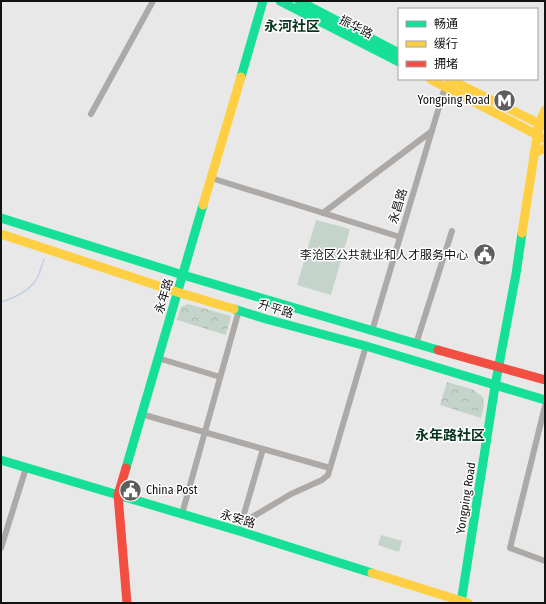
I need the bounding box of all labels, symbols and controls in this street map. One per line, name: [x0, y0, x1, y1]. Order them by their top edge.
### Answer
legend: [398, 8, 538, 80]
street label: 振华路: [337, 13, 375, 41]
text: 畅通: [434, 17, 458, 31]
district label: 永河社区: [264, 18, 320, 35]
text: 缓行: [434, 37, 458, 51]
text: 拥堵: [434, 57, 458, 71]
metro station icon: Yongping Road: [492, 87, 518, 113]
place label: Yongping Road: [417, 93, 490, 107]
street label: 永昌路: [386, 187, 410, 225]
public building icon: 李沧区公共就业和人才服务中心: [471, 242, 497, 268]
place label: 李沧区公共就业和人才服务中心: [300, 248, 468, 262]
street label: 永年路: [152, 277, 176, 315]
street label: 升平路: [257, 297, 295, 321]
district label: 永年路社区: [415, 427, 485, 444]
street label: Yongping Road: [453, 461, 479, 535]
public building icon: China Post: [117, 477, 143, 503]
place label: China Post: [146, 483, 198, 497]
street label: 永安路: [219, 507, 257, 531]

